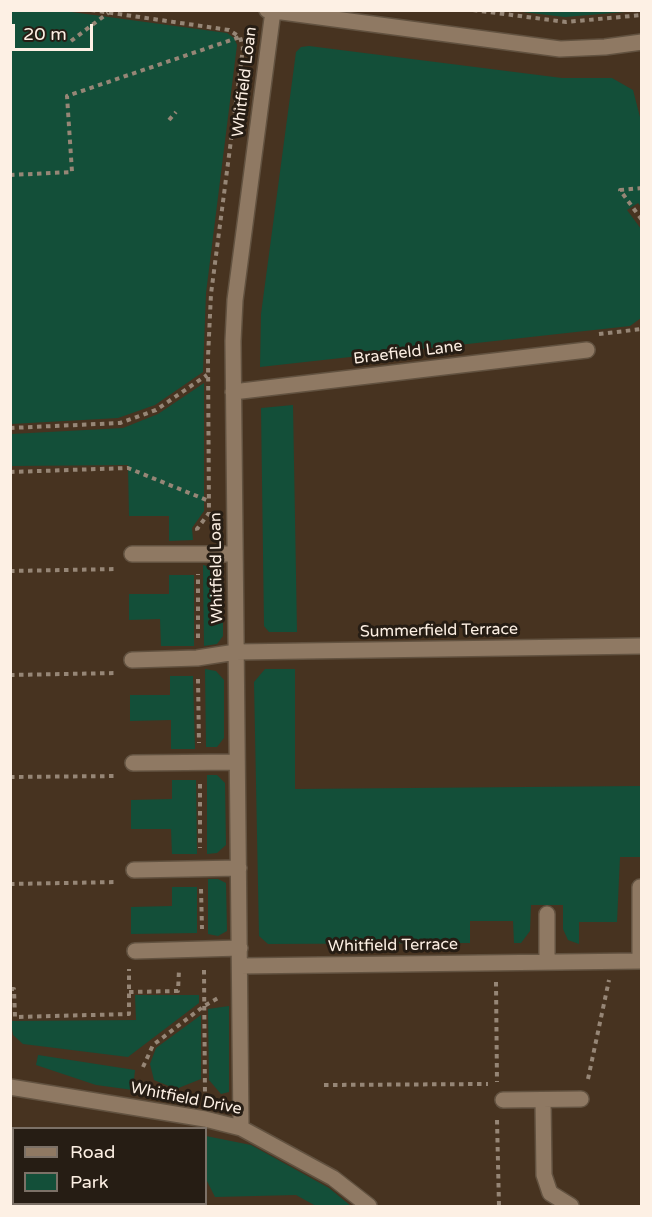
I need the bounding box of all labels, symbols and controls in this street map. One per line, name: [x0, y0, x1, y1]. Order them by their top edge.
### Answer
scale bar: [15, 12, 96, 50]
text: 20 m: [23, 23, 67, 45]
street label: Whitfield Loan: [229, 26, 261, 138]
street label: Braefield Lane: [352, 337, 464, 369]
street label: Whitfield Loan: [206, 512, 228, 624]
street label: Summerfield Terrace: [360, 620, 518, 642]
street label: Whitfield Terrace: [328, 935, 458, 957]
street label: Whitfield Drive: [129, 1079, 243, 1119]
legend: [12, 1127, 207, 1205]
text: Road: [70, 1141, 115, 1163]
text: Park: [70, 1171, 108, 1193]

